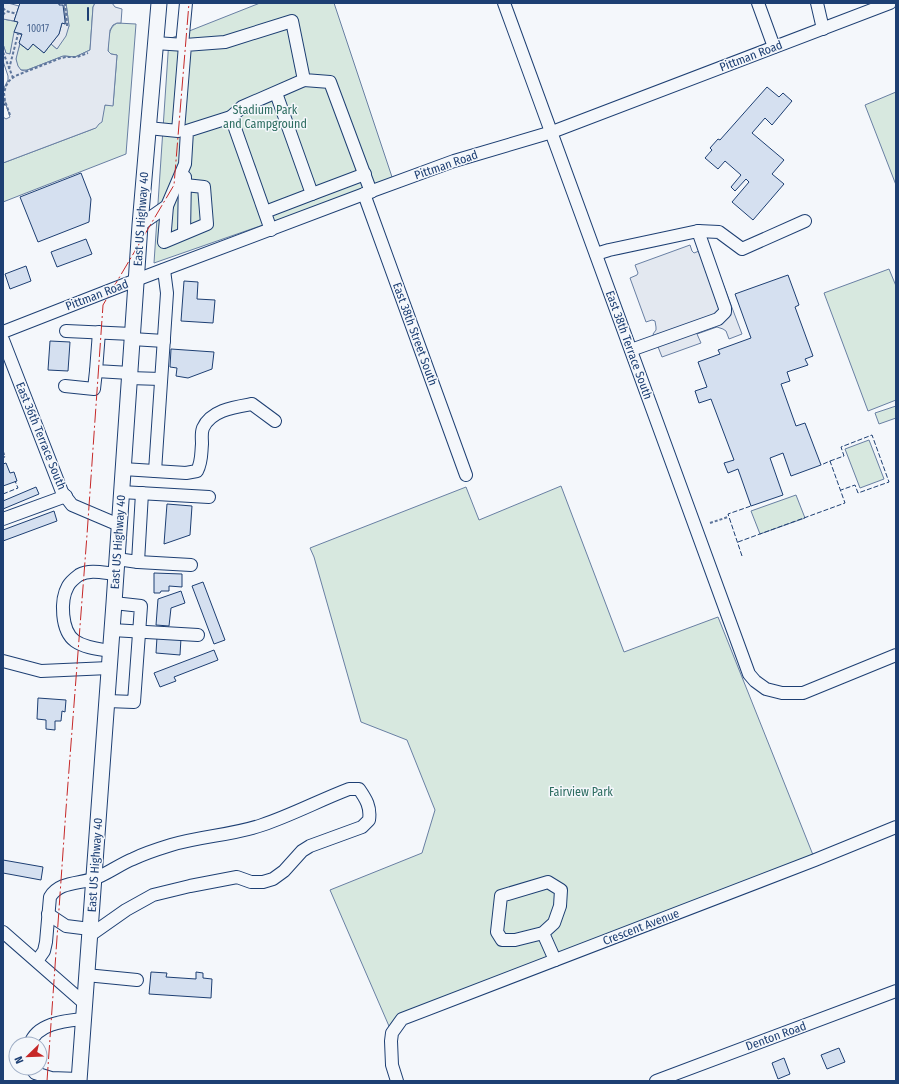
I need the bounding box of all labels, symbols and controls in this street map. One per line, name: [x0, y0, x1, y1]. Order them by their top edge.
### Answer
house number: 10017: [27, 23, 49, 35]
street label: Pittman Road: [718, 38, 784, 74]
park label: Stadium Park and Campground: [223, 103, 307, 131]
street label: Pittman Road: [412, 148, 480, 182]
street label: East US Highway 40: [131, 171, 151, 267]
street label: Pittman Road: [64, 277, 130, 313]
street label: East 38th Street South: [390, 281, 440, 387]
street label: East 38th Terrace South: [603, 289, 655, 401]
street label: East 36th Terrace South: [13, 380, 69, 492]
street label: East US Highway 40: [108, 494, 128, 590]
park label: Fairview Park: [549, 785, 613, 799]
street label: East US Highway 40: [85, 817, 105, 913]
street label: Crescent Avenue: [601, 906, 681, 948]
street label: Denton Road: [744, 1019, 808, 1053]
north arrow: [8, 1036, 48, 1076]
text: N: [12, 1054, 27, 1065]

